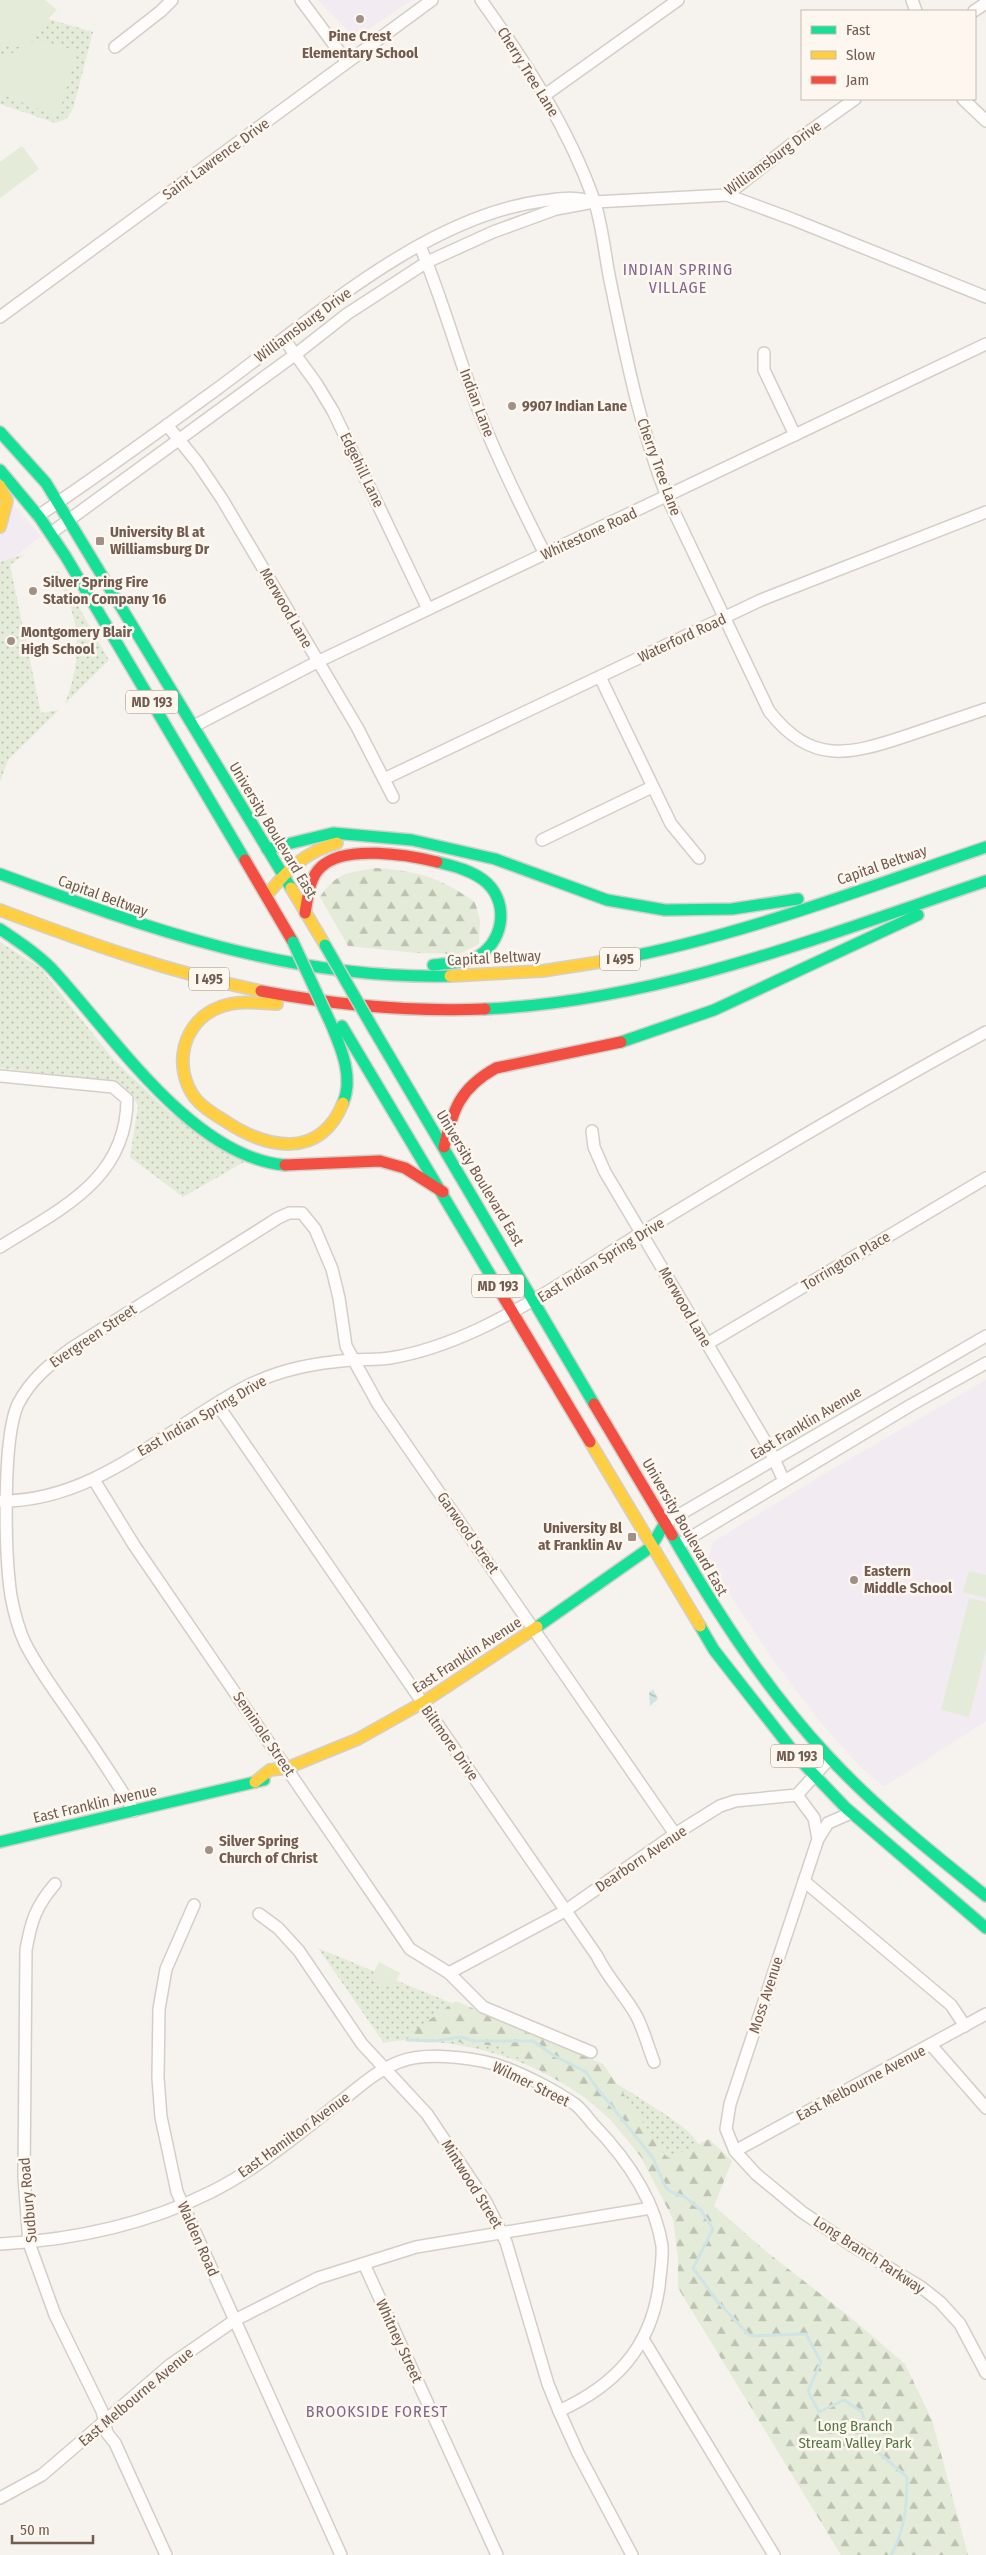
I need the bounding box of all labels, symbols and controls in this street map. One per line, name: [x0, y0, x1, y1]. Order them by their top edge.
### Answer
legend: [801, 10, 976, 100]
marker: Pine Crest Elementary School: [354, 13, 366, 25]
text: Fast: [846, 21, 870, 39]
street label: Cherry Tree Lane: [493, 24, 563, 120]
place label: Pine Crest Elementary School: [302, 27, 419, 62]
text: Slow: [846, 46, 875, 64]
text: Jam: [846, 71, 869, 89]
street label: Saint Lawrence Drive: [159, 114, 273, 204]
street label: Williamsburg Drive: [721, 117, 825, 199]
district label: INDIAN SPRING VILLAGE: [623, 260, 733, 297]
street label: Williamsburg Drive: [251, 284, 355, 366]
street label: Indian Lane: [456, 366, 498, 440]
place label: 9907 Indian Lane: [522, 397, 628, 415]
marker: 9907 Indian Lane: [506, 400, 518, 412]
street label: Cherry Tree Lane: [633, 416, 685, 518]
street label: Edgehill Lane: [336, 429, 388, 511]
street label: Whitestone Road: [538, 504, 640, 564]
place label: University Bl at Williamsburg Dr: [110, 523, 210, 558]
marker: University Bl at Williamsburg Dr: [94, 535, 106, 547]
street label: Merwood Lane: [256, 565, 316, 651]
place label: Silver Spring Fire Station Company 16: [43, 573, 166, 608]
marker: Silver Spring Fire Station Company 16: [27, 585, 39, 597]
street label: Waterford Road: [635, 610, 729, 666]
place label: Montgomery Blair High School: [21, 623, 132, 658]
marker: Montgomery Blair High School: [5, 635, 17, 647]
road number: MD 193: [126, 690, 178, 714]
street label: University Boulevard East: [225, 759, 321, 901]
street label: Capital Beltway: [835, 841, 930, 889]
street label: Capital Beltway: [56, 871, 151, 921]
street label: Capital Beltway: [447, 947, 542, 969]
road number: I 495: [600, 948, 640, 971]
road number: I 495: [189, 968, 229, 991]
street label: University Boulevard East: [432, 1107, 528, 1249]
street label: East Indian Spring Drive: [534, 1214, 668, 1306]
street label: Torrington Place: [799, 1228, 893, 1294]
street label: Merwood Lane: [655, 1264, 715, 1350]
road number: MD 193: [472, 1274, 524, 1298]
street label: Evergreen Street: [46, 1300, 140, 1372]
street label: East Indian Spring Drive: [134, 1372, 270, 1460]
street label: East Franklin Avenue: [747, 1383, 865, 1463]
street label: University Boulevard East: [638, 1455, 732, 1599]
street label: Garwood Street: [433, 1489, 503, 1577]
place label: University Bl at Franklin Av: [538, 1519, 623, 1554]
marker: University Bl at Franklin Av: [626, 1531, 638, 1543]
place label: Eastern Middle School: [864, 1562, 953, 1597]
marker: Eastern Middle School: [848, 1574, 860, 1586]
street label: East Franklin Avenue: [409, 1613, 525, 1697]
street label: Seminole Street: [229, 1688, 299, 1780]
street label: Biltmore Drive: [417, 1702, 483, 1784]
road number: MD 193: [771, 1744, 823, 1768]
street label: East Franklin Avenue: [31, 1781, 159, 1827]
street label: Dearborn Avenue: [592, 1822, 690, 1896]
place label: Silver Spring Church of Christ: [219, 1832, 319, 1867]
marker: Silver Spring Church of Christ: [203, 1844, 215, 1856]
street label: Moss Avenue: [745, 1954, 787, 2036]
street label: East Melbourne Avenue: [793, 2041, 929, 2125]
street label: Wilmer Street: [489, 2058, 573, 2110]
street label: East Hamilton Avenue: [235, 2088, 353, 2182]
street label: Mintwood Street: [438, 2136, 507, 2232]
street label: Sudbury Road: [15, 2157, 41, 2243]
street label: Walden Road: [174, 2199, 222, 2279]
street label: Long Branch Parkway: [810, 2212, 928, 2298]
street label: Whitney Street: [372, 2296, 426, 2386]
street label: East Melbourne Avenue: [75, 2344, 197, 2450]
district label: BROOKSIDE FOREST: [306, 2402, 448, 2421]
park label: Long Branch Stream Valley Park: [798, 2417, 912, 2452]
scale bar: [12, 2512, 94, 2544]
text: 50 m: [20, 2521, 50, 2539]

